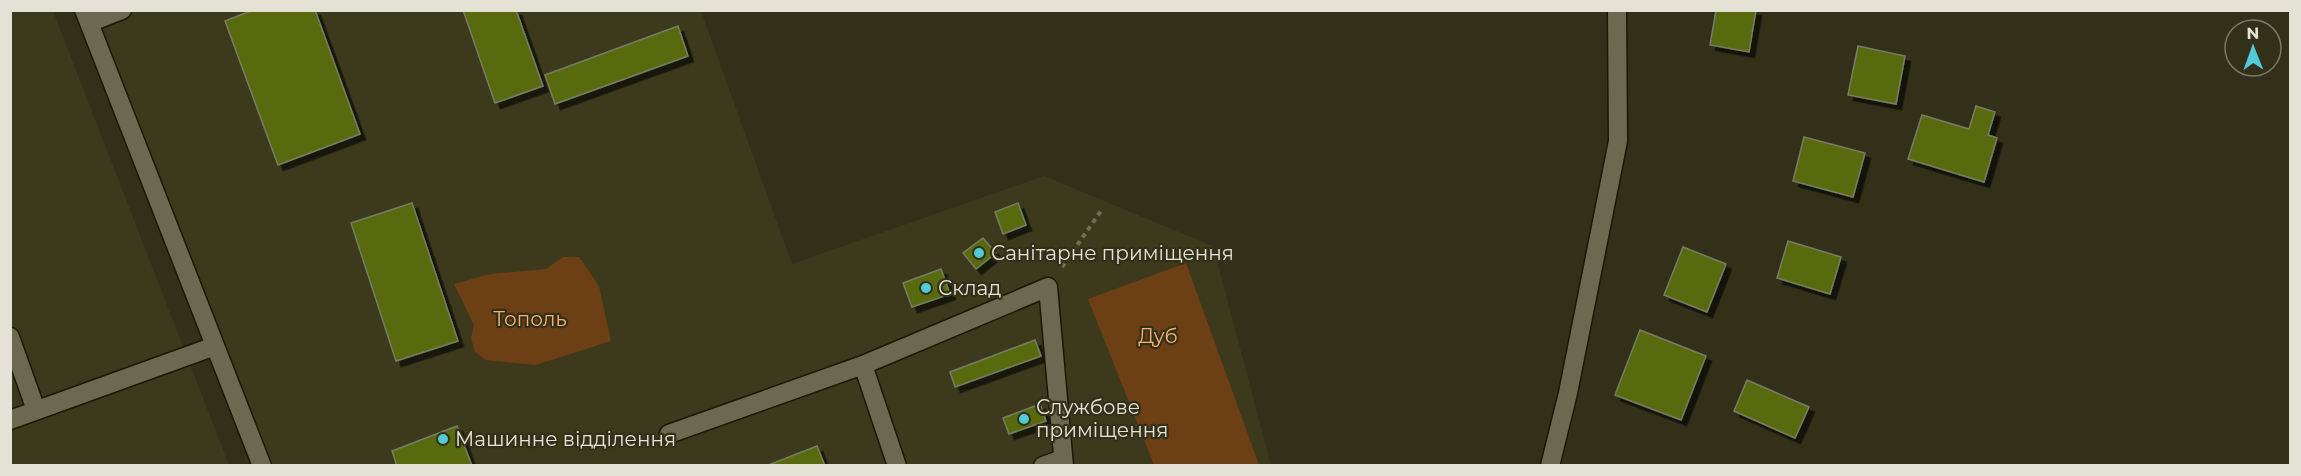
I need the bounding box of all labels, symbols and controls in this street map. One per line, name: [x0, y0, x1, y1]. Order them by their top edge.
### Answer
north arrow: [2223, 18, 2283, 78]
text: N: [2246, 24, 2259, 43]
place label: Санітарне приміщення: [991, 241, 1234, 265]
marker: Санітарне приміщення: [972, 246, 986, 260]
place label: Склад: [938, 276, 1001, 300]
marker: Склад: [919, 281, 933, 295]
park label: Тополь: [493, 307, 567, 331]
park label: Дуб: [1138, 324, 1178, 348]
place label: Службове приміщення: [1036, 395, 1168, 442]
marker: Службове приміщення: [1017, 412, 1031, 426]
place label: Машинне відділення: [455, 427, 676, 451]
marker: Машинне відділення: [436, 432, 450, 446]

